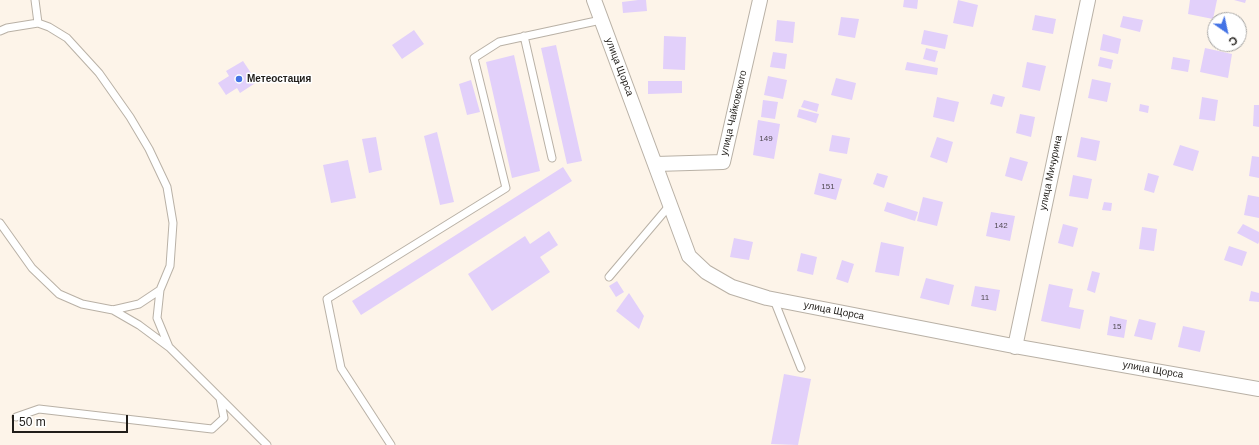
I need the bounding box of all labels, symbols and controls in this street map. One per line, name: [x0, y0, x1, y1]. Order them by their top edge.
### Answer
north arrow: [1207, 12, 1247, 52]
text: С: [1227, 34, 1240, 48]
street label: улица Щорса: [602, 36, 636, 98]
street label: улица Чайковского: [718, 69, 750, 157]
place label: Метеостация: [247, 73, 311, 85]
marker: Метеостация: [234, 74, 244, 84]
house number: 149: [759, 134, 773, 144]
street label: улица Мичурина: [1037, 134, 1065, 212]
house number: 151: [821, 182, 835, 192]
house number: 142: [994, 221, 1008, 231]
house number: 11: [981, 293, 989, 303]
street label: улица Щорса: [803, 299, 865, 323]
house number: 15: [1113, 322, 1121, 332]
street label: улица Щорса: [1122, 359, 1184, 381]
scale bar: [14, 407, 130, 433]
text: 50 m: [19, 415, 46, 429]

